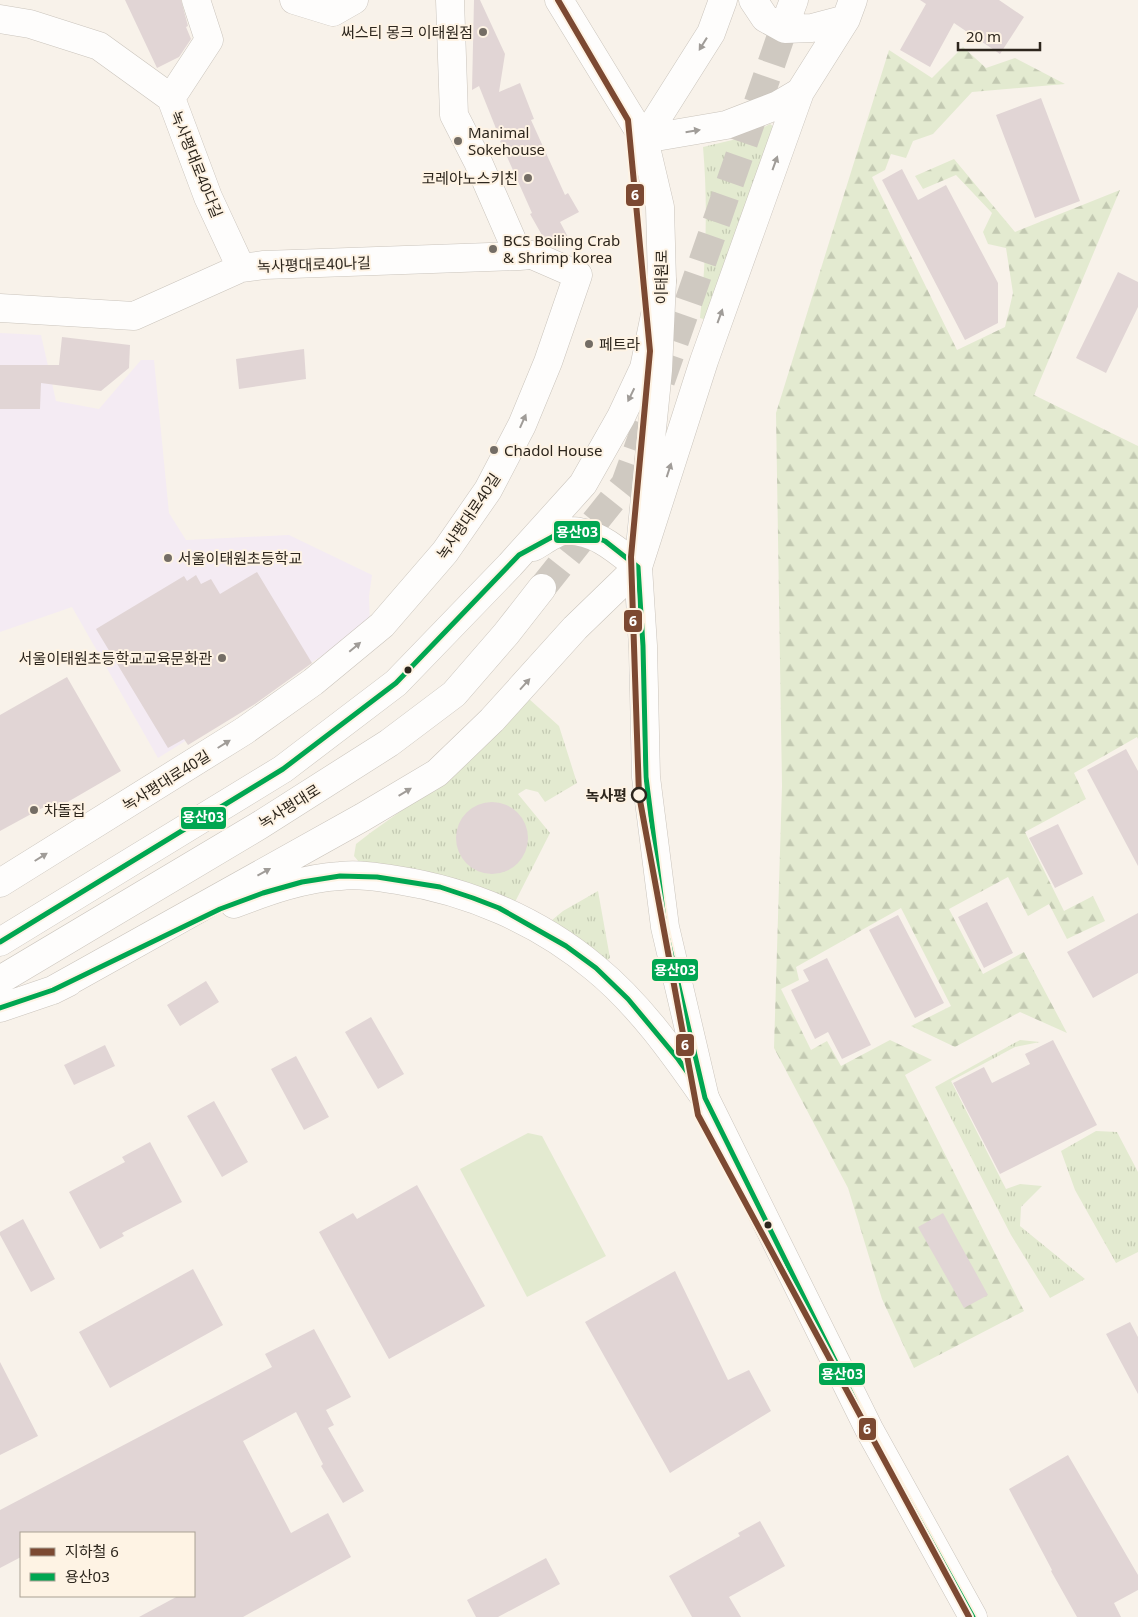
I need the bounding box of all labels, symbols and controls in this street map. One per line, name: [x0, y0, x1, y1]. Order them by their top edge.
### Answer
scale bar: [958, 20, 1040, 52]
place label: 써스티 몽크 이태원점: [341, 22, 473, 42]
marker: 써스티 몽크 이태원점: [477, 26, 489, 38]
text: 20 m: [966, 26, 1001, 46]
one-way arrow: [699, 38, 708, 51]
street label: 녹사평대로40다길: [166, 108, 228, 220]
place label: Manimal Sokehouse: [468, 122, 545, 159]
one-way arrow: [685, 126, 701, 134]
marker: Manimal Sokehouse: [452, 135, 464, 147]
one-way arrow: [771, 155, 779, 170]
place label: 코레아노스키친: [421, 168, 518, 188]
marker: 코레아노스키친: [522, 172, 534, 184]
line badge: 6: [625, 183, 645, 207]
text: 6: [631, 185, 639, 204]
place label: BCS Boiling Crab & Shrimp korea: [503, 230, 620, 267]
marker: BCS Boiling Crab & Shrimp korea: [487, 243, 499, 255]
street label: 이태원로: [651, 249, 671, 305]
street label: 녹사평대로40나길: [257, 252, 371, 276]
one-way arrow: [716, 308, 724, 323]
place label: 페트라: [599, 334, 641, 354]
marker: 페트라: [583, 338, 595, 350]
one-way arrow: [627, 388, 635, 402]
one-way arrow: [520, 414, 528, 428]
place label: Chadol House: [504, 440, 602, 460]
marker: Chadol House: [488, 444, 500, 456]
one-way arrow: [666, 463, 673, 478]
street label: 녹사평대로40길: [432, 469, 504, 563]
line badge: 용산03: [553, 520, 601, 544]
text: 용산03: [556, 522, 598, 541]
place label: 서울이태원초등학교: [178, 548, 302, 568]
marker: 서울이태원초등학교: [162, 552, 174, 564]
line badge: 6: [623, 609, 643, 633]
text: 6: [629, 611, 637, 630]
one-way arrow: [348, 642, 361, 653]
place label: 서울이태원초등학교교육문화관: [19, 648, 212, 668]
marker: 서울이태원초등학교교육문화관: [216, 652, 228, 664]
unlabelled marker: [403, 665, 413, 675]
one-way arrow: [519, 678, 531, 690]
one-way arrow: [217, 739, 231, 748]
street label: 녹사평대로40길: [118, 745, 214, 815]
street label: 녹사평대로: [254, 779, 324, 833]
place label: 녹사평: [586, 785, 627, 805]
one-way arrow: [398, 787, 411, 796]
marker: 녹사평: [631, 787, 647, 803]
place label: 차돌집: [44, 800, 85, 820]
marker: 차돌집: [28, 804, 40, 816]
line badge: 용산03: [180, 806, 227, 830]
text: 용산03: [182, 807, 224, 826]
one-way arrow: [35, 852, 48, 862]
one-way arrow: [256, 868, 271, 876]
line badge: 용산03: [651, 958, 699, 982]
text: 용산03: [654, 960, 696, 979]
line badge: 6: [675, 1033, 695, 1057]
text: 6: [681, 1035, 689, 1054]
unlabelled marker: [763, 1220, 773, 1230]
line badge: 용산03: [818, 1362, 866, 1386]
text: 용산03: [821, 1364, 863, 1383]
line badge: 6: [858, 1417, 877, 1441]
text: 6: [863, 1419, 871, 1438]
legend: [20, 1532, 195, 1597]
text: 지하철 6: [65, 1541, 119, 1561]
text: 용산03: [65, 1566, 110, 1586]

